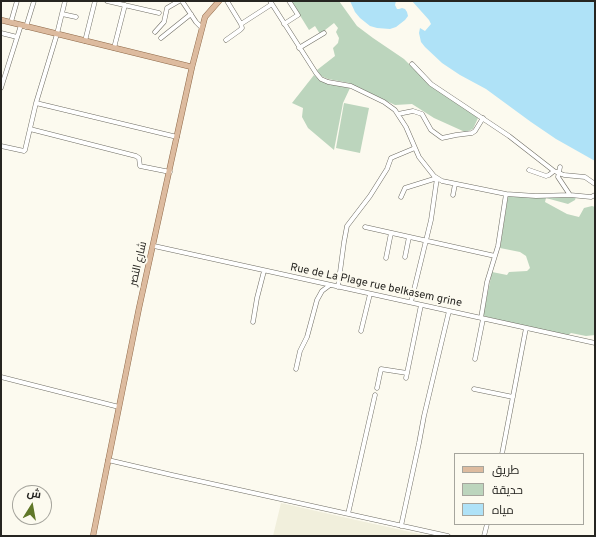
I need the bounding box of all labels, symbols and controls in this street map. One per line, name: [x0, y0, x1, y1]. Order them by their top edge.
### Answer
street label: شارع النصر: [127, 240, 151, 288]
street label: Rue de La Plage rue belkasem grine: [289, 261, 463, 311]
legend: [454, 453, 584, 525]
text: طريق: [492, 463, 519, 479]
text: حديقة: [492, 483, 523, 499]
north arrow: [12, 485, 52, 525]
text: ش: [26, 486, 42, 502]
text: مياه: [492, 503, 514, 519]

